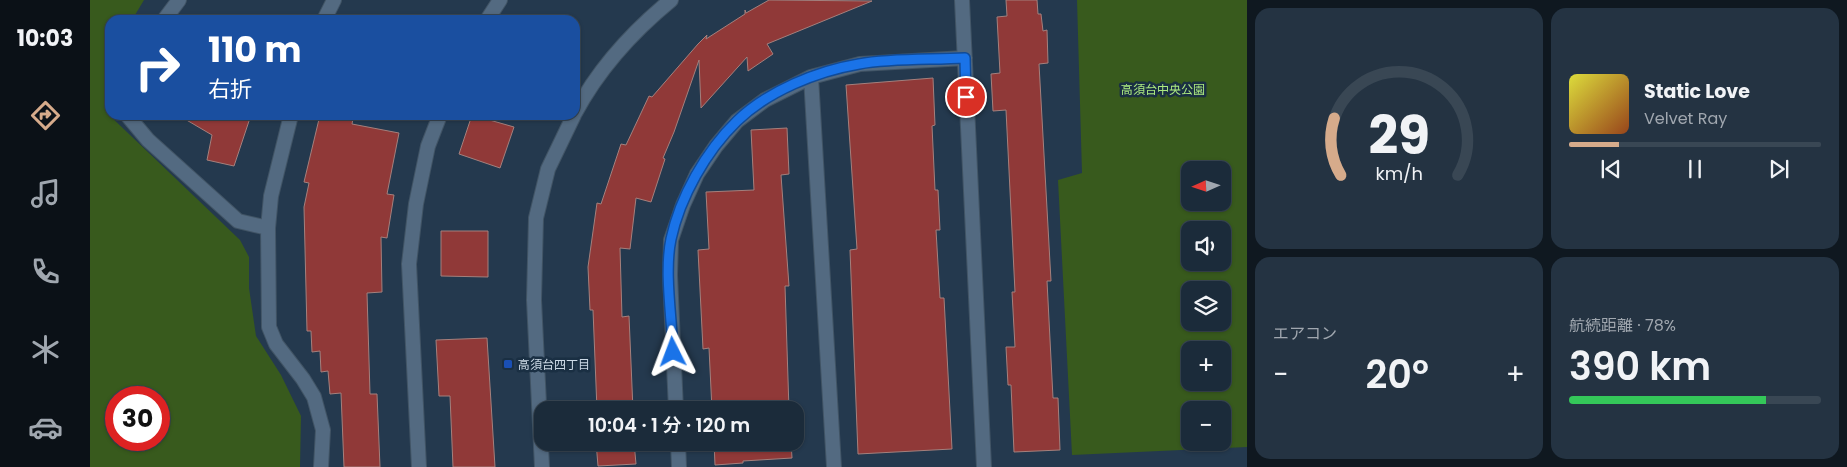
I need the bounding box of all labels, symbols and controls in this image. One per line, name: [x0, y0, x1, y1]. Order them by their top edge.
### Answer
text: 10:03: [17, 23, 73, 54]
text: 110 m: [208, 25, 302, 74]
icon: right: [125, 35, 190, 100]
text: 右折: [208, 74, 252, 105]
pin: [945, 76, 987, 118]
text: Static Love: [1644, 78, 1750, 105]
park label: 高須台中央公園: [1121, 81, 1205, 98]
icon: arrive: [952, 83, 980, 111]
icon: directions: [28, 98, 63, 133]
text: 29: [1368, 99, 1430, 172]
text: Velvet Ray: [1644, 107, 1727, 130]
icon: previous: [1597, 155, 1625, 183]
icon: pause: [1681, 155, 1709, 183]
icon: next: [1765, 155, 1793, 183]
north arrow: [1181, 161, 1231, 211]
map controls: [1181, 161, 1231, 451]
text: km/h: [1375, 161, 1423, 186]
icon: music: [28, 176, 63, 211]
button: sound: [1181, 221, 1231, 271]
icon: phone: [28, 254, 63, 289]
button: layers: [1181, 281, 1231, 331]
text: 航続距離 · 78%: [1569, 314, 1676, 337]
text: エアコン: [1273, 322, 1337, 345]
position arrow: [646, 325, 698, 377]
icon: climate: [28, 332, 63, 367]
text: 390 km: [1569, 340, 1711, 393]
button: +: [1181, 341, 1231, 391]
text: 20°: [1366, 348, 1429, 401]
text: −: [1273, 355, 1288, 394]
text: +: [1506, 355, 1525, 394]
place label: 高須台四丁目: [518, 356, 590, 373]
marker: 高須台四丁目: [502, 358, 514, 370]
speed limit sign: 30: [105, 386, 170, 451]
button: −: [1181, 401, 1231, 451]
icon: car: [28, 410, 63, 445]
text: 10:04 · 1 分 · 120 m: [588, 412, 750, 439]

